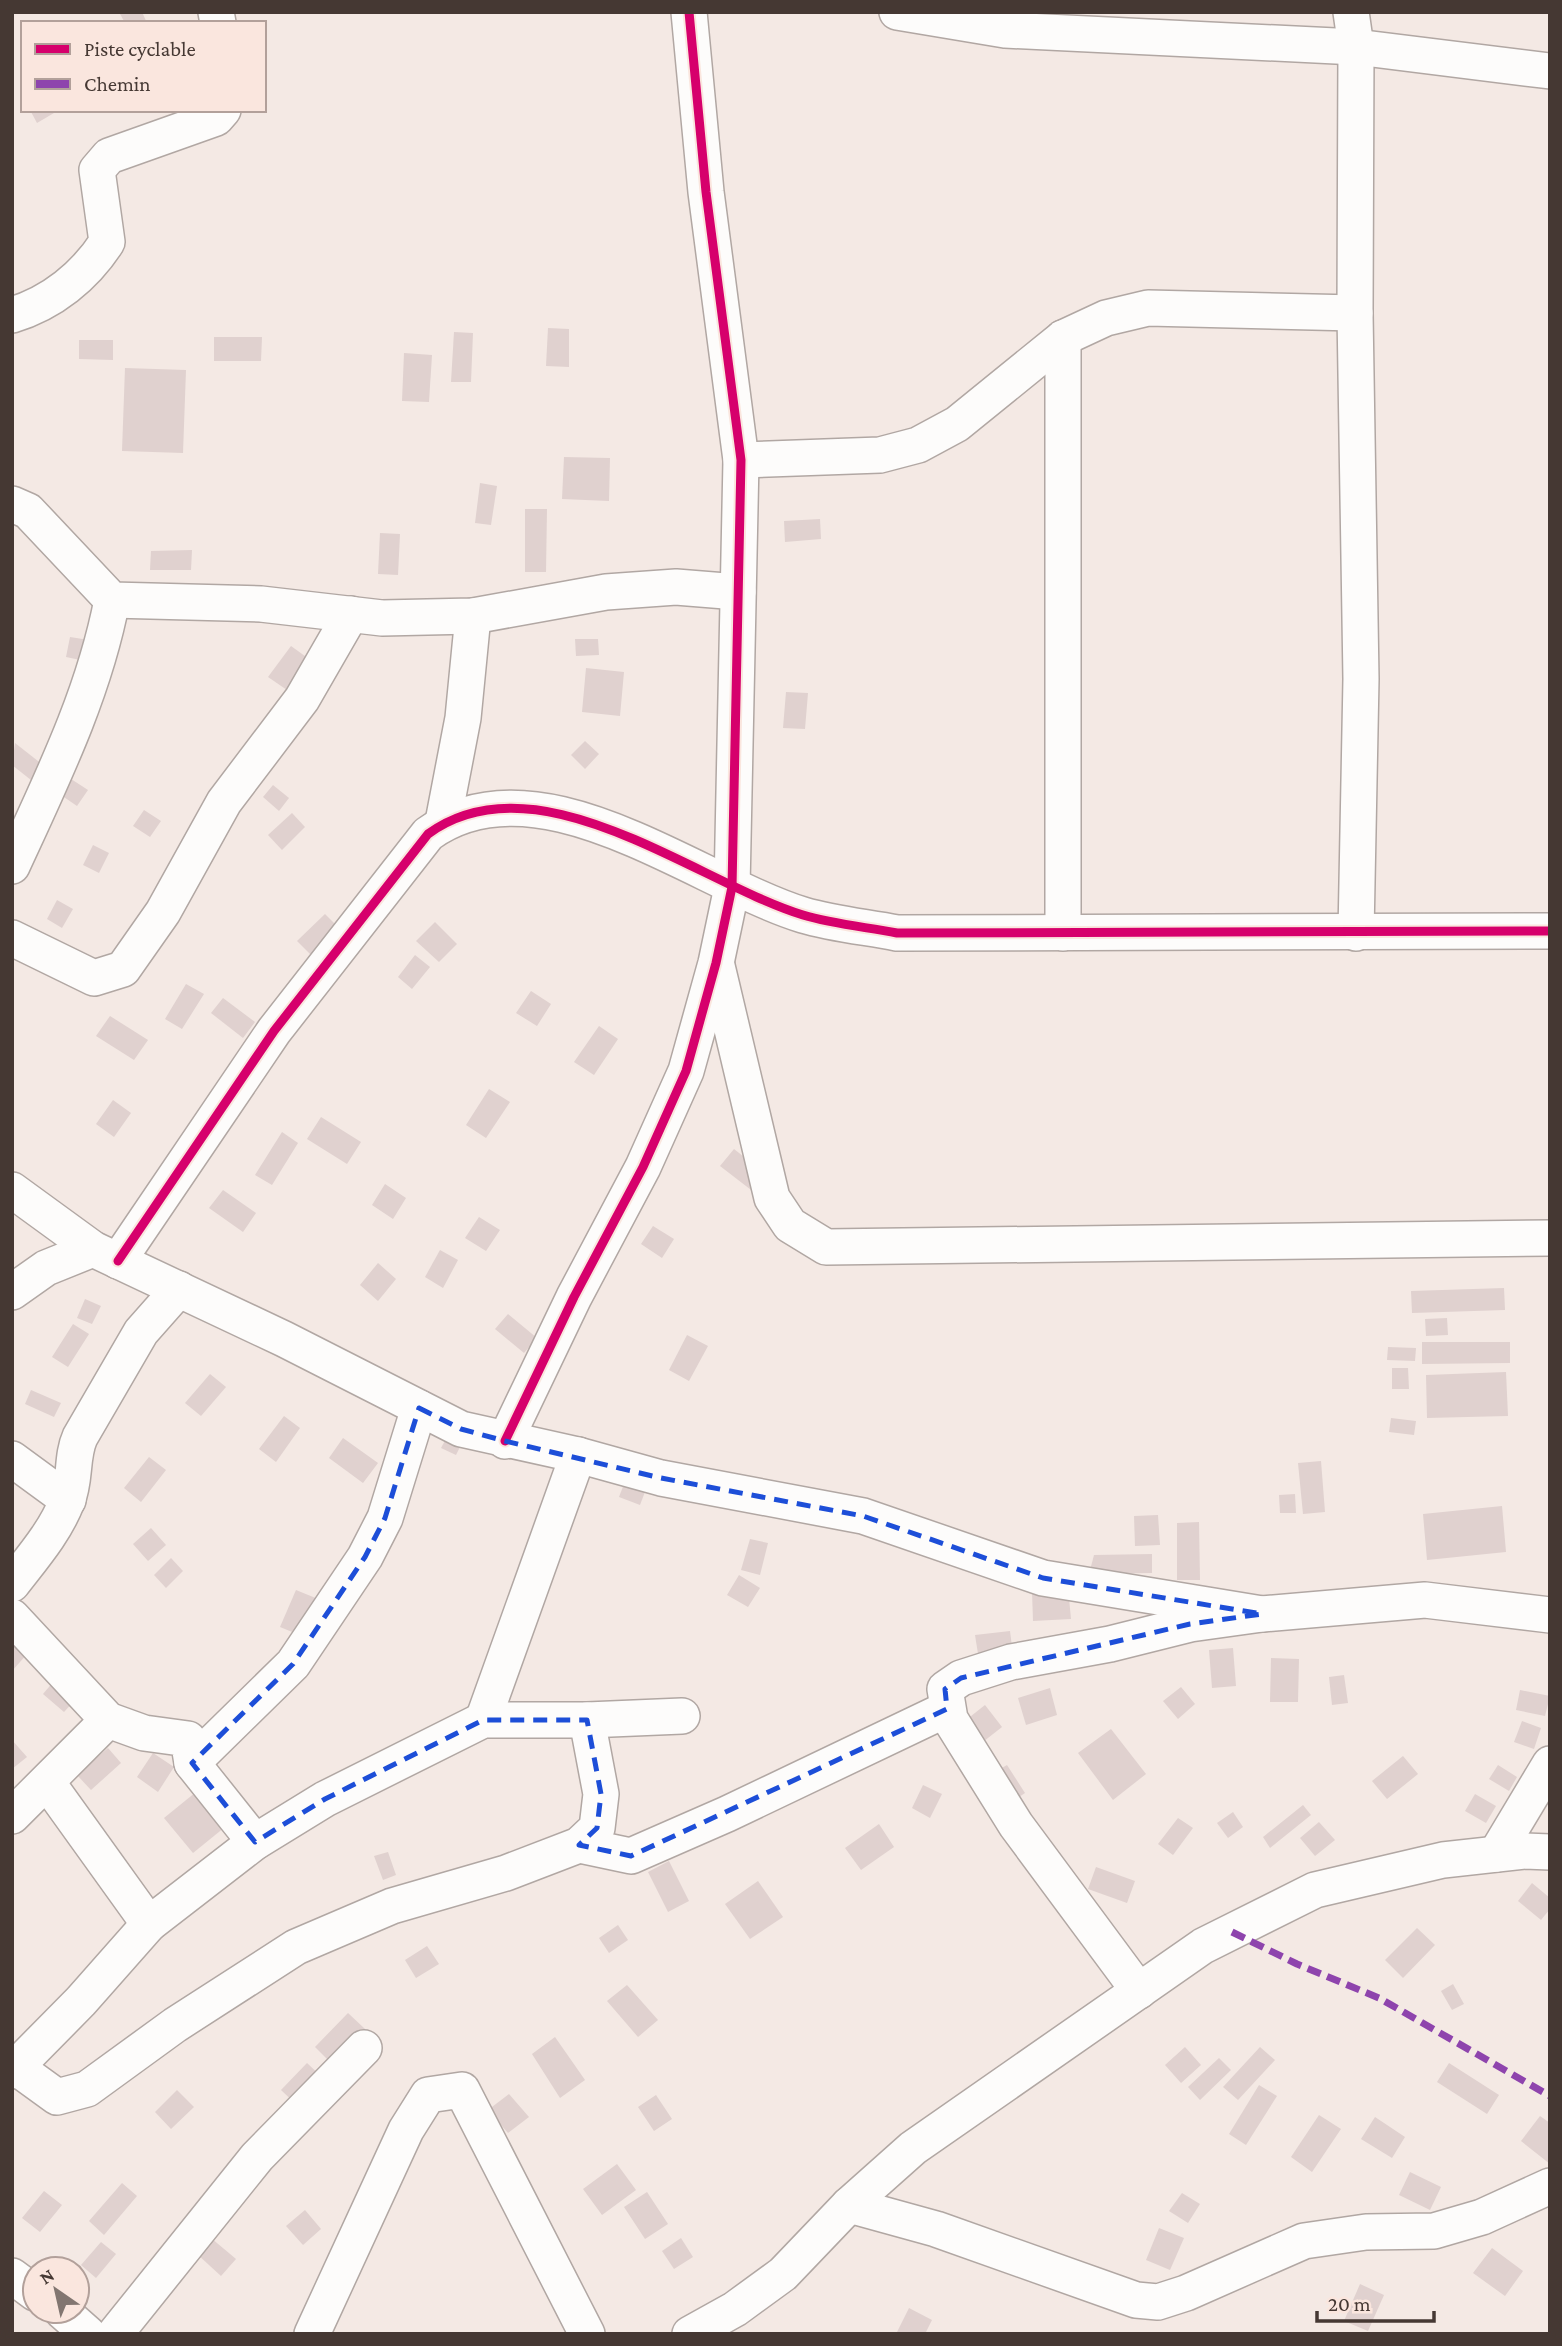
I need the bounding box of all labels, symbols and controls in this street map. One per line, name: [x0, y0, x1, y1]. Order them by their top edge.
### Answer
legend: [21, 21, 266, 112]
text: Piste cyclable: [84, 37, 196, 61]
text: Chemin: [84, 72, 151, 96]
north arrow: [21, 2255, 91, 2325]
text: N: [36, 2264, 58, 2289]
scale bar: [1317, 2280, 1434, 2324]
text: 20 m: [1328, 2292, 1371, 2316]

